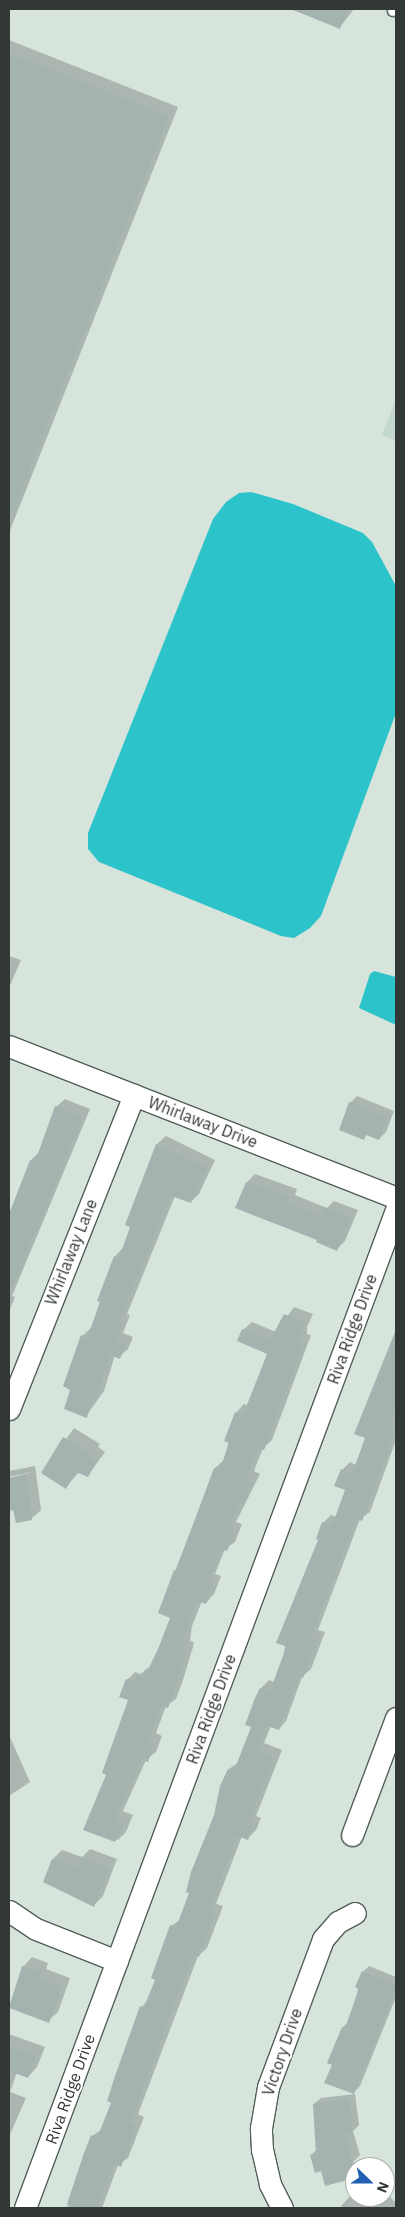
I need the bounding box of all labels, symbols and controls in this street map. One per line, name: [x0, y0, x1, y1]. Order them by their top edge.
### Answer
street label: Whirlaway Drive: [146, 1092, 260, 1152]
street label: Whirlaway Lane: [41, 1196, 101, 1308]
street label: Riva Ridge Drive: [323, 1271, 381, 1387]
street label: Riva Ridge Drive: [182, 1651, 240, 1767]
street label: Victory Drive: [258, 2006, 306, 2098]
street label: Riva Ridge Drive: [41, 2031, 99, 2147]
north arrow: [345, 2157, 395, 2207]
text: N: [373, 2179, 393, 2195]

